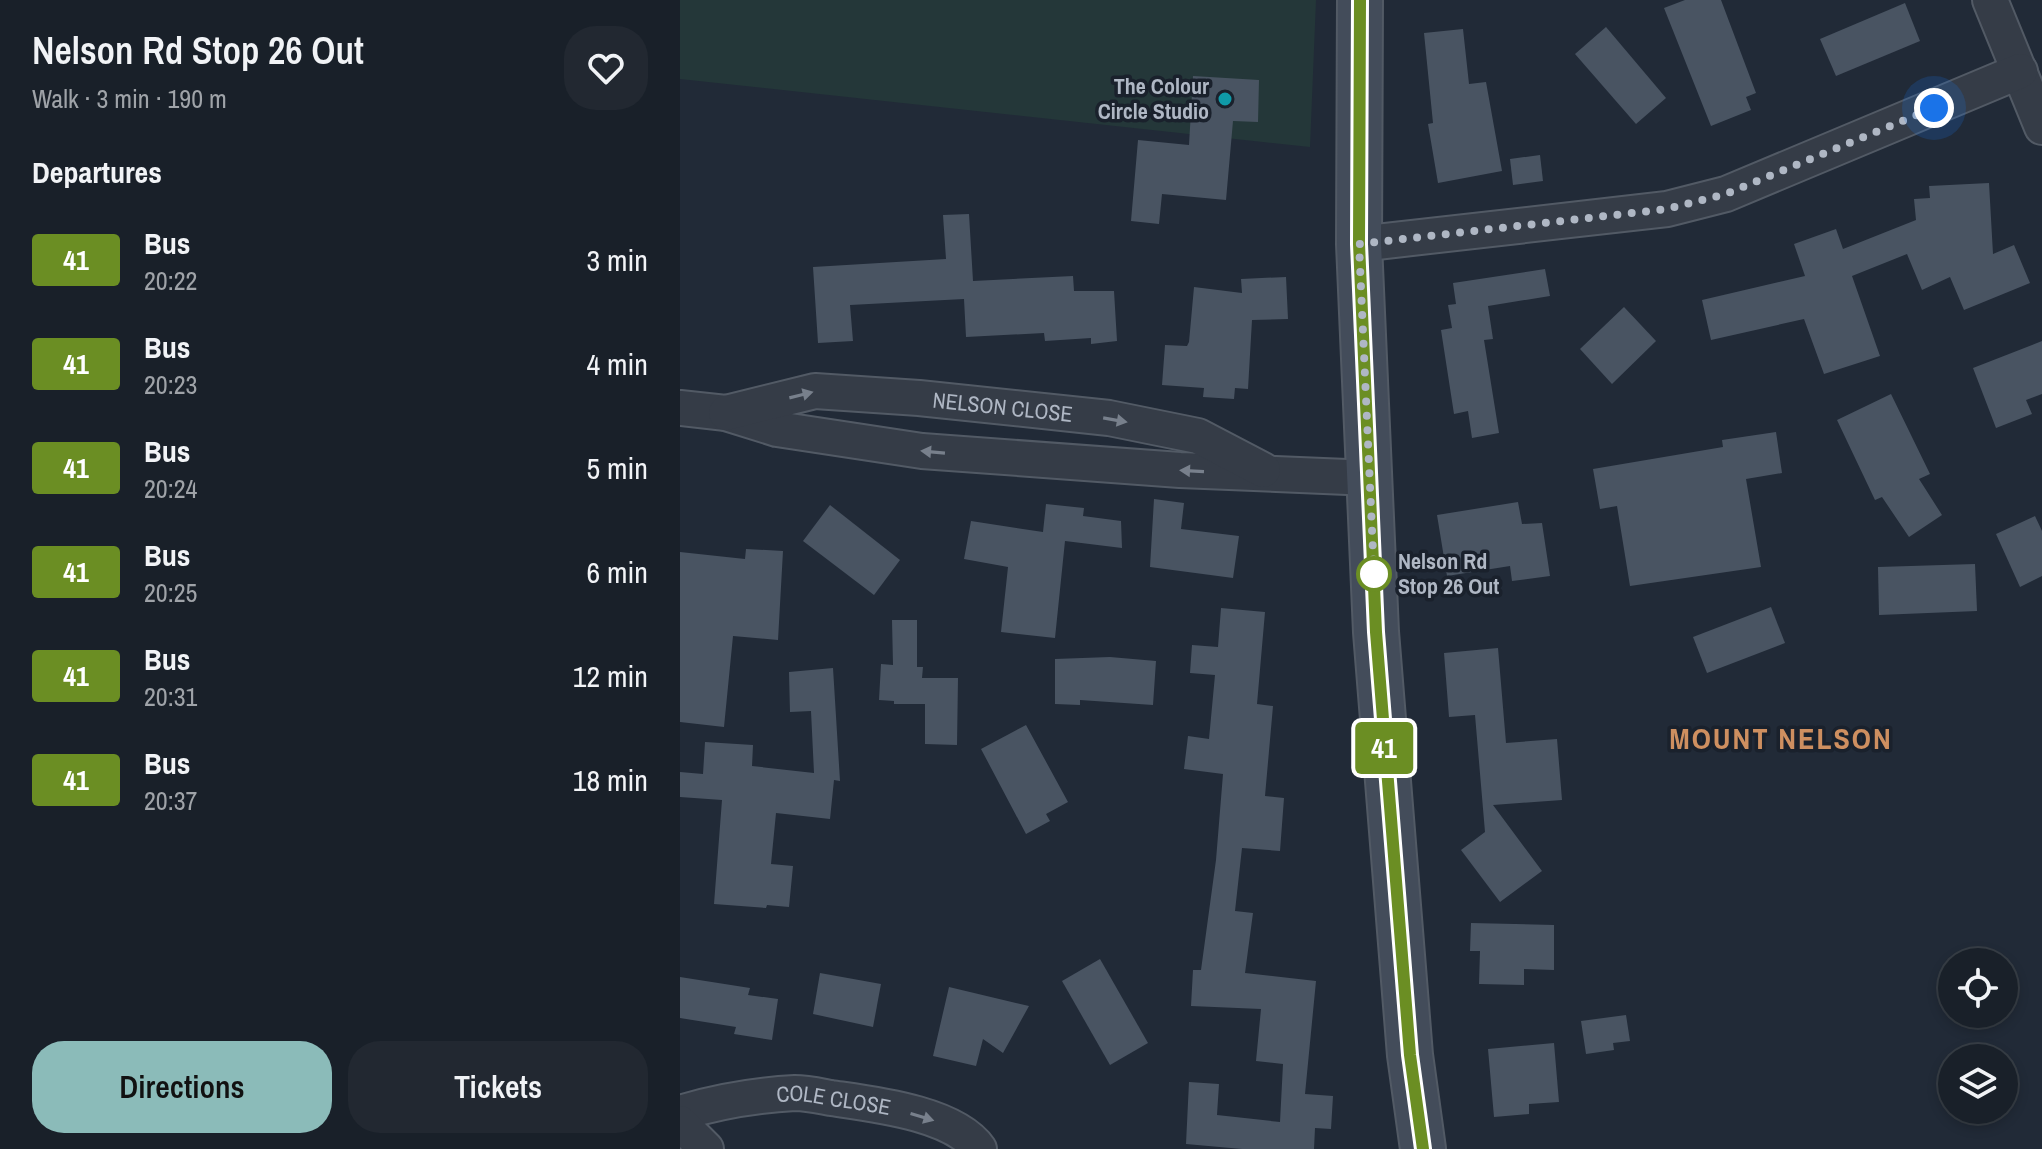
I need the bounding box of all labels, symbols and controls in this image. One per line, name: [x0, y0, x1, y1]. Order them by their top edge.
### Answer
text: Nelson Rd Stop 26 Out: [32, 25, 364, 76]
button: heart: [564, 26, 648, 110]
place label: The Colour Circle Studio: [1098, 71, 1209, 126]
text: Walk · 3 min · 190 m: [32, 81, 227, 116]
your location: [1914, 88, 1954, 128]
marker: The Colour Circle Studio: [1216, 90, 1234, 108]
text: Departures: [32, 152, 162, 192]
text: Bus: [144, 223, 190, 263]
text: 3 min: [586, 240, 648, 280]
text: 41: [63, 241, 89, 279]
text: 20:22: [144, 263, 197, 298]
text: Bus: [144, 327, 190, 367]
text: 4 min: [586, 344, 648, 384]
text: 41: [63, 345, 89, 383]
text: 20:23: [144, 367, 197, 402]
street label: NELSON CLOSE: [931, 385, 1074, 429]
one-way arrow: [789, 388, 814, 400]
one-way arrow: [1103, 414, 1128, 426]
text: Bus: [144, 431, 190, 471]
one-way arrow: [920, 445, 945, 458]
text: 5 min: [586, 448, 648, 488]
text: 41: [63, 449, 89, 487]
one-way arrow: [1179, 464, 1204, 477]
text: 20:24: [144, 471, 197, 506]
text: Bus: [144, 535, 190, 575]
place label: Nelson Rd Stop 26 Out: [1398, 546, 1499, 601]
text: 6 min: [586, 552, 648, 592]
text: 41: [63, 553, 89, 591]
marker: Nelson Rd Stop 26 Out: [1357, 557, 1391, 591]
text: 20:25: [144, 575, 197, 610]
text: Bus: [144, 639, 190, 679]
text: 12 min: [573, 656, 648, 696]
text: 41: [63, 657, 89, 695]
text: 20:31: [144, 679, 197, 714]
district label: MOUNT NELSON: [1669, 718, 1893, 758]
line badge: 41: [1348, 722, 1420, 774]
text: 41: [1371, 729, 1397, 767]
text: Bus: [144, 743, 190, 783]
text: 18 min: [573, 760, 648, 800]
text: 41: [63, 761, 89, 799]
text: 20:37: [144, 783, 197, 818]
map controls: [1938, 948, 2018, 1124]
button: locate: [1938, 948, 2018, 1028]
button: Directions: [32, 1041, 332, 1133]
button: Tickets: [348, 1041, 648, 1133]
button: layers: [1938, 1044, 2018, 1124]
street label: COLE CLOSE: [775, 1078, 893, 1122]
one-way arrow: [910, 1111, 934, 1124]

